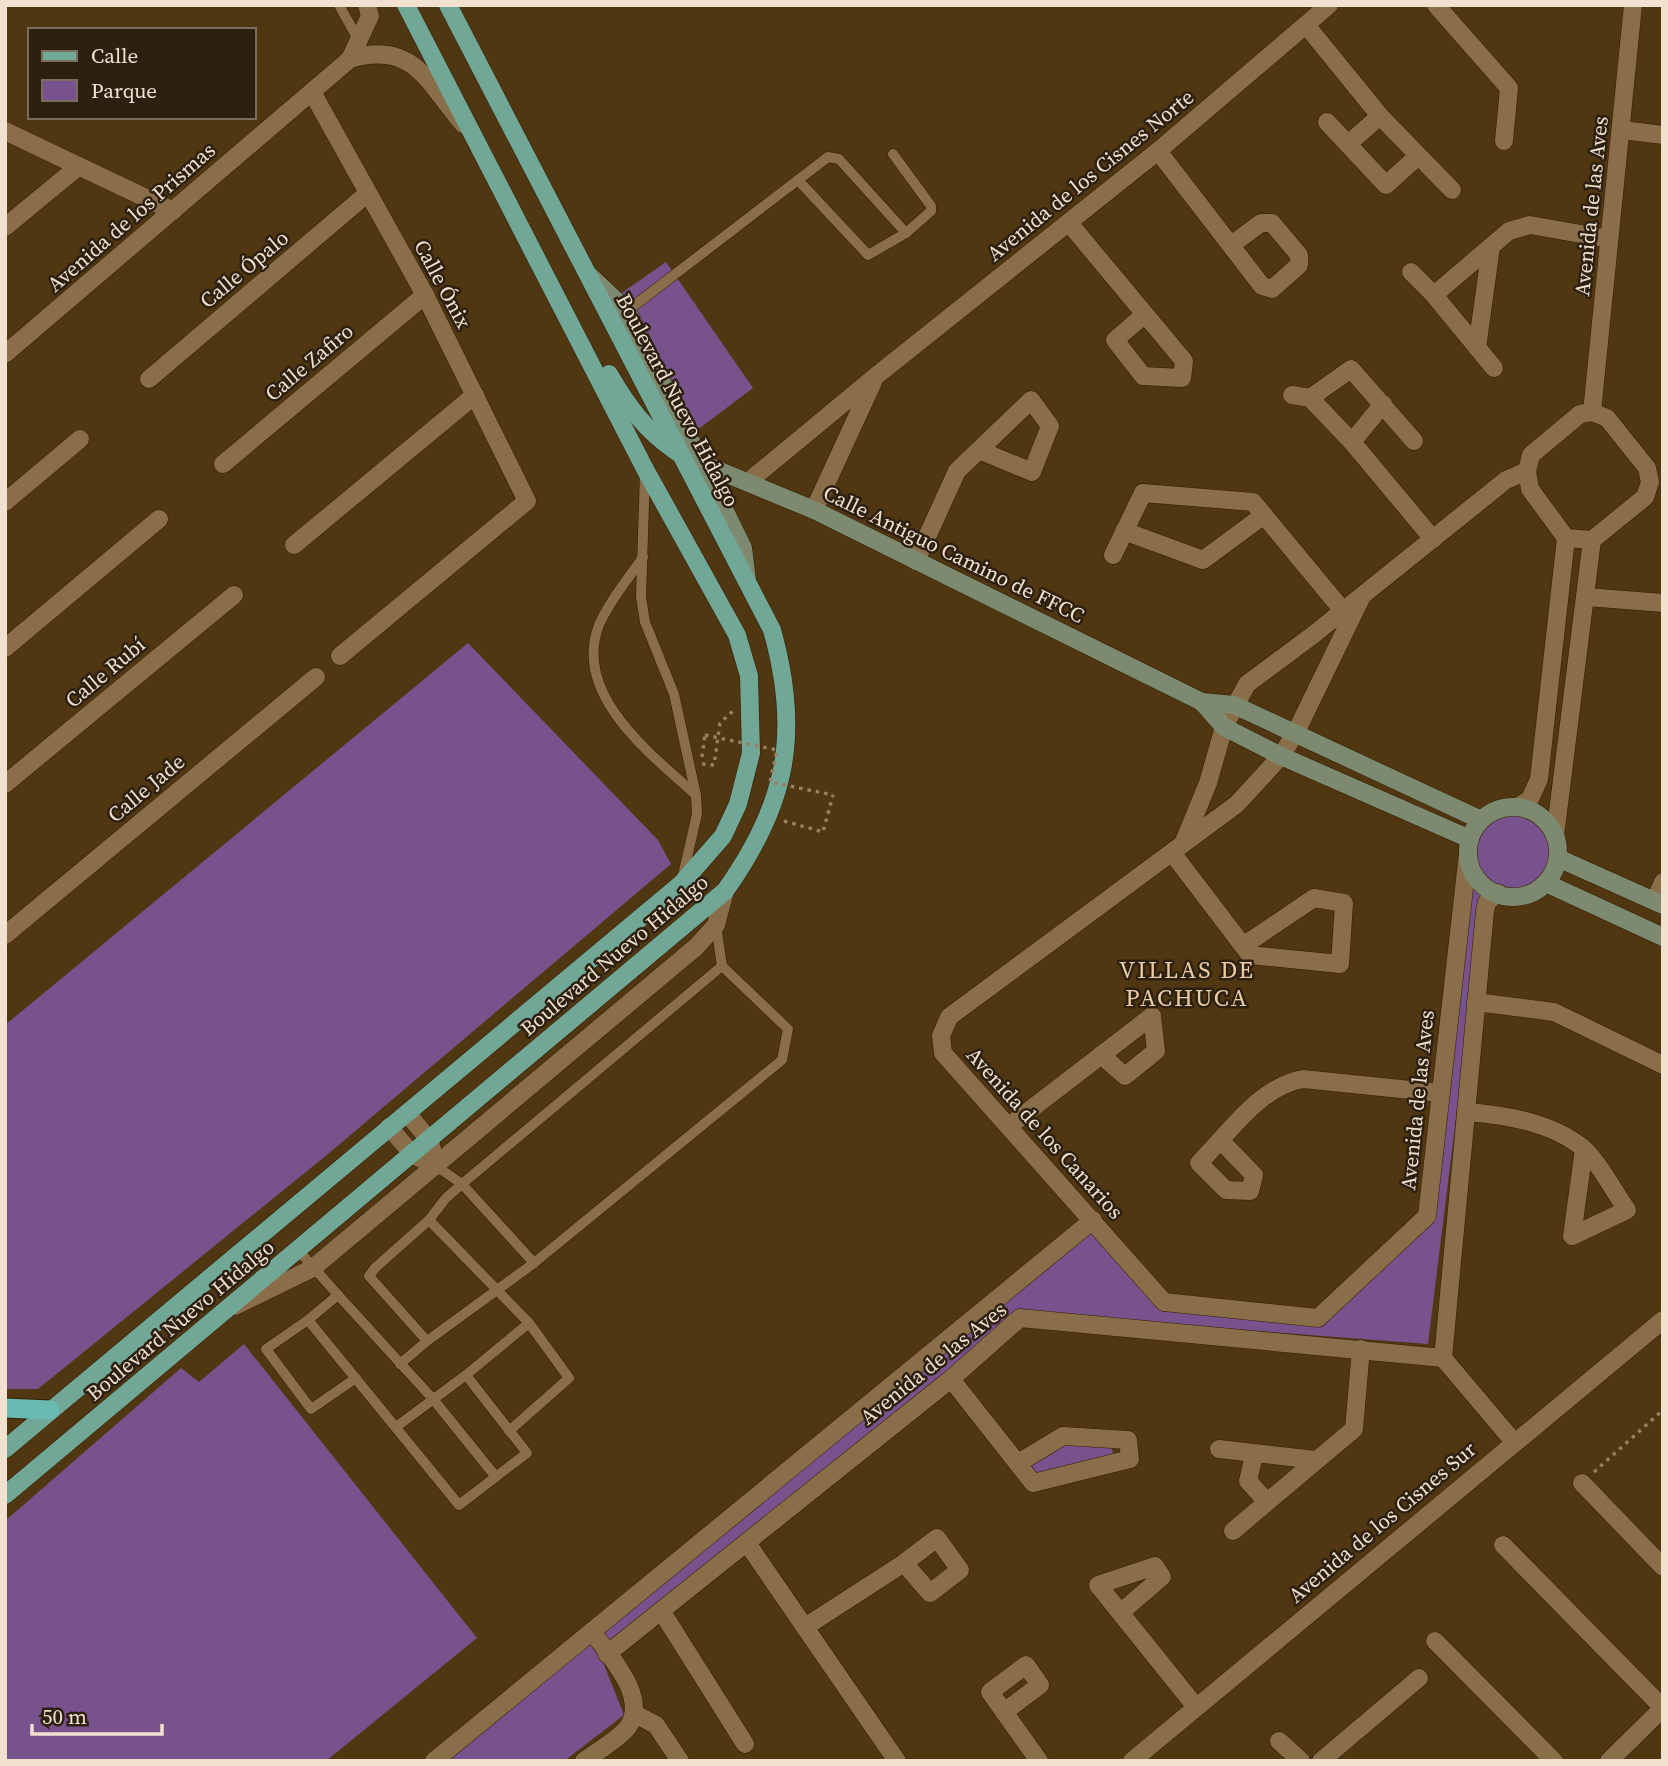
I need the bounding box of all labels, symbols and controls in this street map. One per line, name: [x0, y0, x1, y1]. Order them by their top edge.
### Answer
legend: [28, 28, 256, 119]
text: Calle: [91, 41, 138, 70]
text: Parque: [91, 76, 157, 105]
street label: Avenida de los Cisnes Norte: [980, 82, 1200, 268]
street label: Avenida de las Aves: [1567, 115, 1615, 297]
street label: Avenida de los Prismas: [41, 136, 221, 298]
street label: Calle Ópalo: [193, 223, 295, 315]
street label: Calle Ónix: [407, 234, 479, 334]
street label: Boulevard Nuevo Hidalgo: [609, 288, 747, 512]
street label: Calle Zafiro: [259, 316, 359, 408]
street label: Calle Antiguo Camino de FFCC: [819, 478, 1089, 630]
street label: Calle Rubí: [59, 630, 151, 714]
street label: Calle Jade: [101, 747, 191, 829]
street label: Boulevard Nuevo Hidalgo: [514, 868, 714, 1042]
district label: VILLAS DE PACHUCA: [1119, 953, 1255, 1014]
street label: Avenida de las Aves: [1393, 1009, 1441, 1191]
street label: Avenida de los Canarios: [960, 1041, 1130, 1225]
street label: Boulevard Nuevo Hidalgo: [80, 1233, 280, 1407]
street label: Avenida de las Aves: [854, 1295, 1012, 1431]
street label: Avenida de los Cisnes Sur: [1282, 1435, 1482, 1609]
scale bar: [32, 1692, 161, 1736]
text: 50 m: [42, 1702, 87, 1731]

